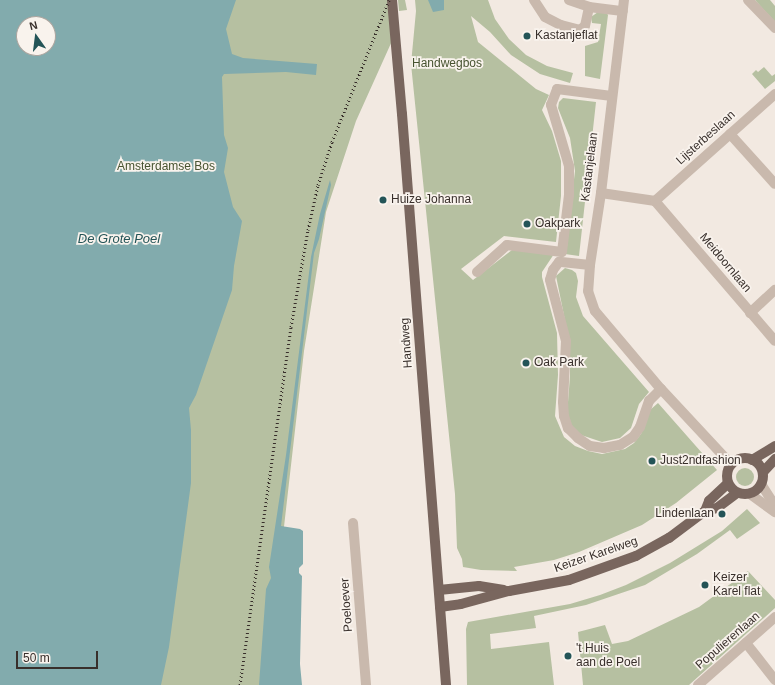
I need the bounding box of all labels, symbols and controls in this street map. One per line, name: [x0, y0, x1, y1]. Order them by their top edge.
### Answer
north arrow: [16, 16, 56, 56]
text: N: [28, 19, 39, 32]
place label: Kastanjeflat: [535, 29, 598, 43]
marker: Kastanjeflat: [522, 31, 532, 41]
park label: Handwegbos: [412, 57, 482, 71]
street label: Lijsterbeslaan: [674, 108, 738, 168]
street label: Kastanjelaan: [579, 132, 601, 202]
park label: Amsterdamse Bos: [117, 160, 215, 174]
place label: Huize Johanna: [391, 193, 471, 207]
marker: Huize Johanna: [378, 195, 388, 205]
place label: Oakpark: [535, 217, 580, 231]
marker: Oakpark: [522, 219, 532, 229]
water label: De Grote Poel: [78, 231, 160, 247]
street label: Meidoornlaan: [696, 231, 754, 295]
street label: Handweg: [398, 317, 416, 369]
place label: Oak Park: [534, 356, 584, 370]
marker: Oak Park: [521, 358, 531, 368]
place label: Just2ndfashion: [660, 454, 741, 468]
marker: Just2ndfashion: [647, 456, 657, 466]
place label: Lindenlaan: [655, 507, 714, 521]
marker: Lindenlaan: [717, 509, 727, 519]
street label: Keizer Karelweg: [552, 534, 640, 576]
place label: Keizer Karel flat: [713, 571, 760, 599]
street label: Poeloever: [338, 578, 356, 632]
marker: Keizer Karel flat: [700, 580, 710, 590]
street label: Populierenlaan: [693, 609, 763, 673]
place label: 't Huis aan de Poel: [576, 642, 640, 670]
scale bar: [18, 643, 100, 669]
text: 50 m: [23, 651, 50, 665]
marker: 't Huis aan de Poel: [563, 651, 573, 661]

